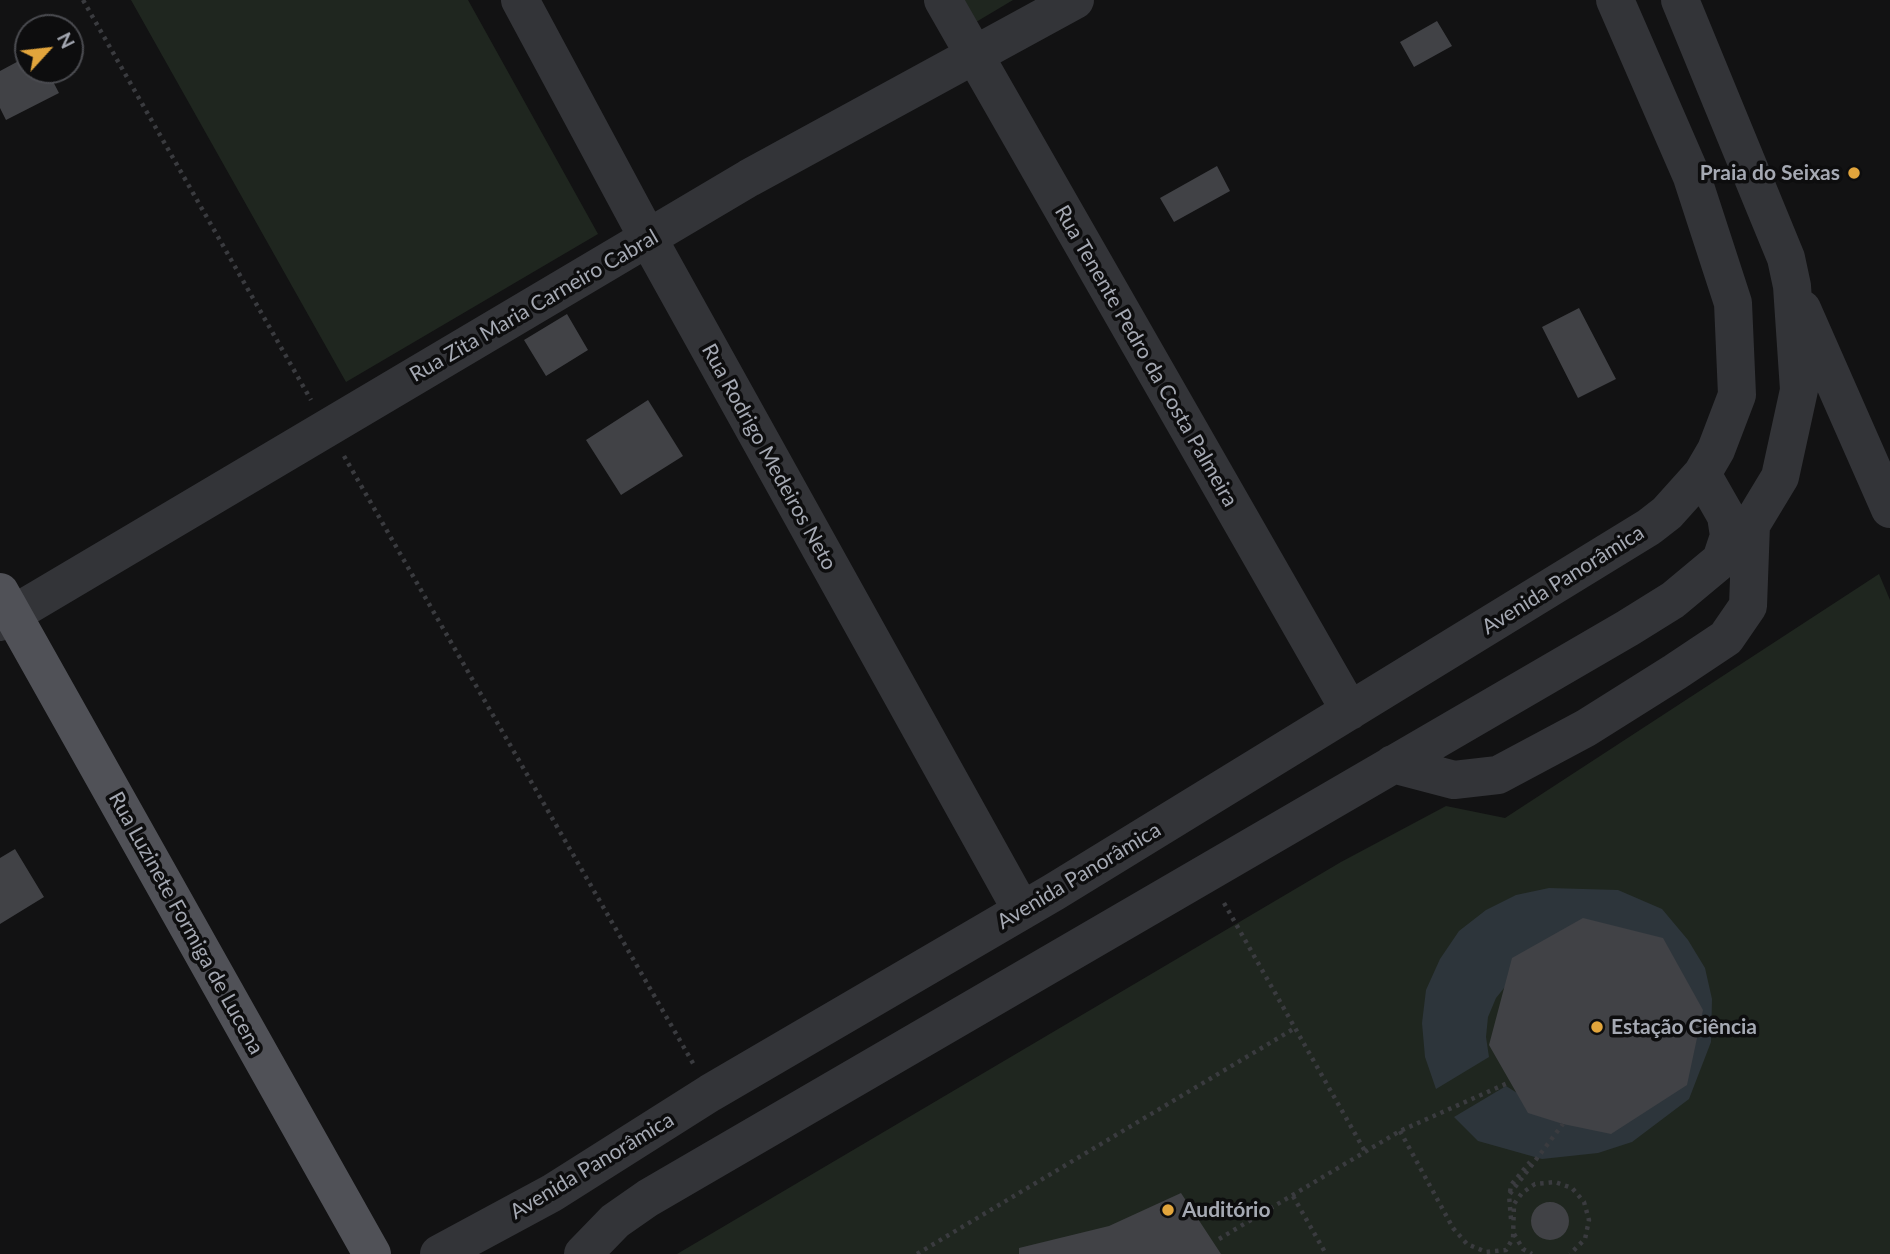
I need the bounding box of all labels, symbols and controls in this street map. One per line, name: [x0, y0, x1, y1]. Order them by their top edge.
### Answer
north arrow: [14, 14, 84, 84]
text: N: [53, 28, 80, 52]
place label: Praia do Seixas: [1700, 160, 1840, 186]
marker: Praia do Seixas: [1846, 165, 1862, 181]
street label: Rua Tenente Pedro da Costa Palmeira: [1049, 201, 1243, 511]
street label: Rua Zita Maria Carneiro Cabral: [405, 224, 663, 388]
street label: Rua Rodrigo Medeiros Neto: [696, 339, 842, 575]
street label: Avenida Panorâmica: [1477, 520, 1649, 640]
street label: Rua Luzinete Formiga de Lucena: [103, 787, 269, 1059]
street label: Avenida Panorâmica: [993, 817, 1165, 935]
place label: Estação Ciência: [1611, 1014, 1757, 1040]
marker: Estação Ciência: [1589, 1019, 1605, 1035]
street label: Avenida Panorâmica: [506, 1107, 678, 1225]
place label: Auditório: [1182, 1197, 1270, 1223]
marker: Auditório: [1160, 1202, 1176, 1218]

